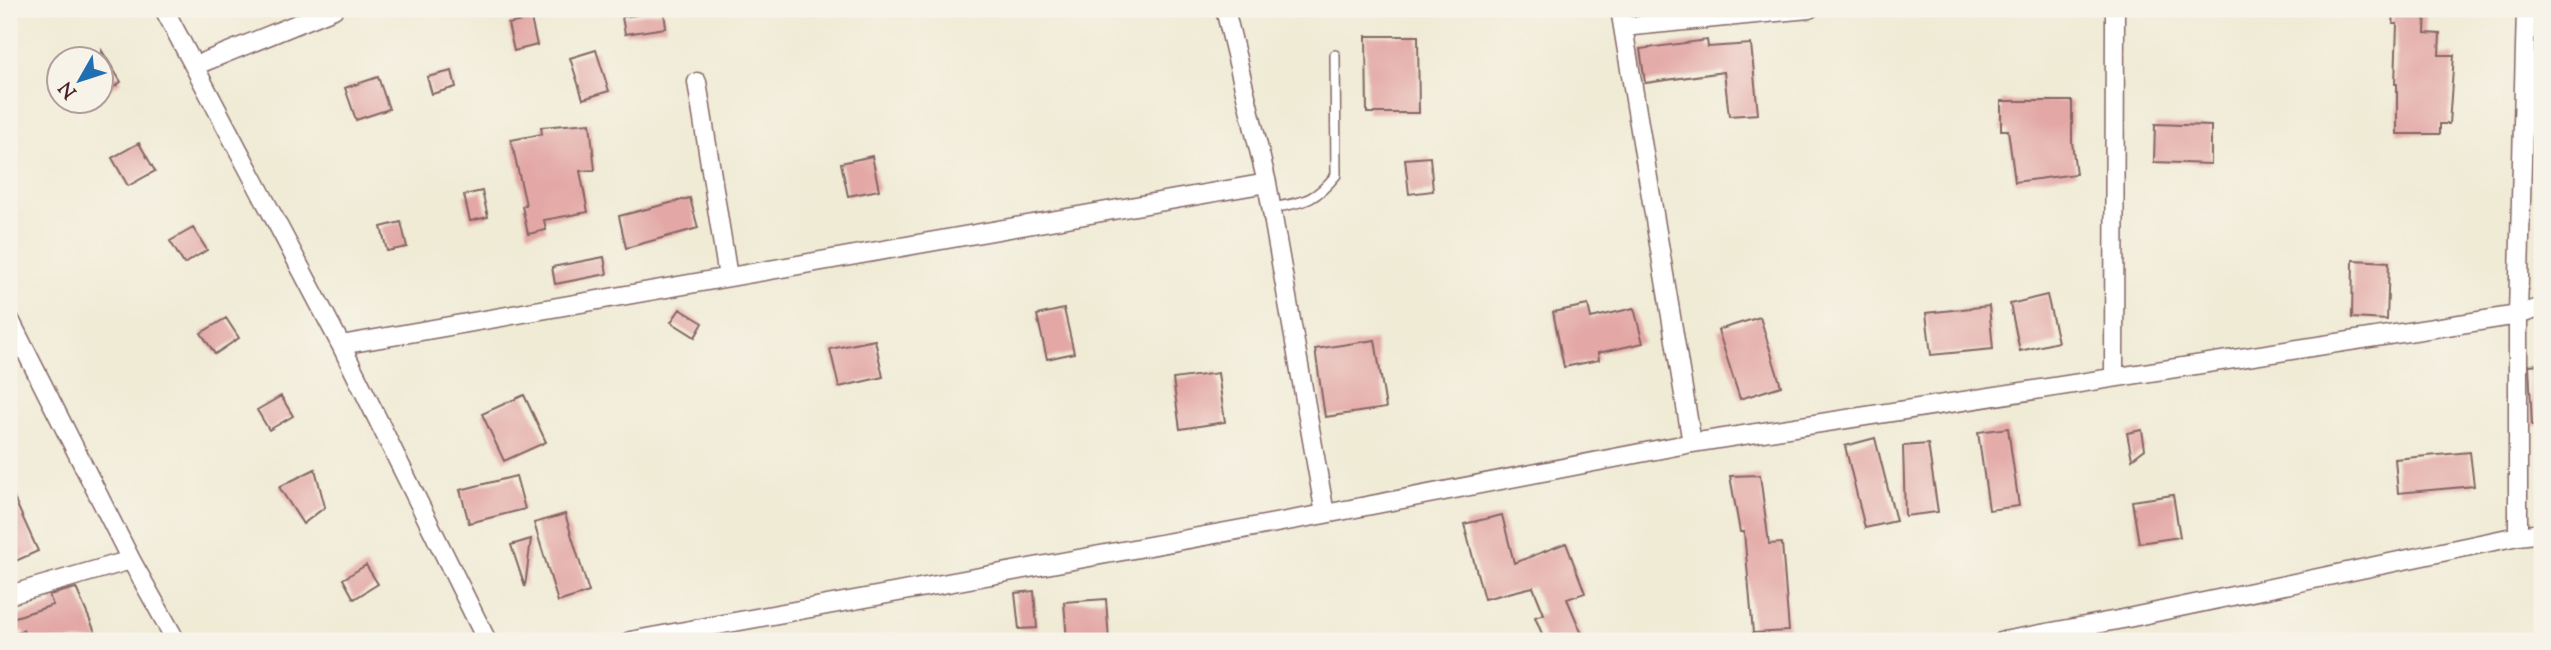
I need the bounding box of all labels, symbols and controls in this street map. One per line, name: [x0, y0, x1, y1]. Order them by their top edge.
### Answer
north arrow: [46, 46, 116, 116]
text: N: [53, 75, 84, 104]

